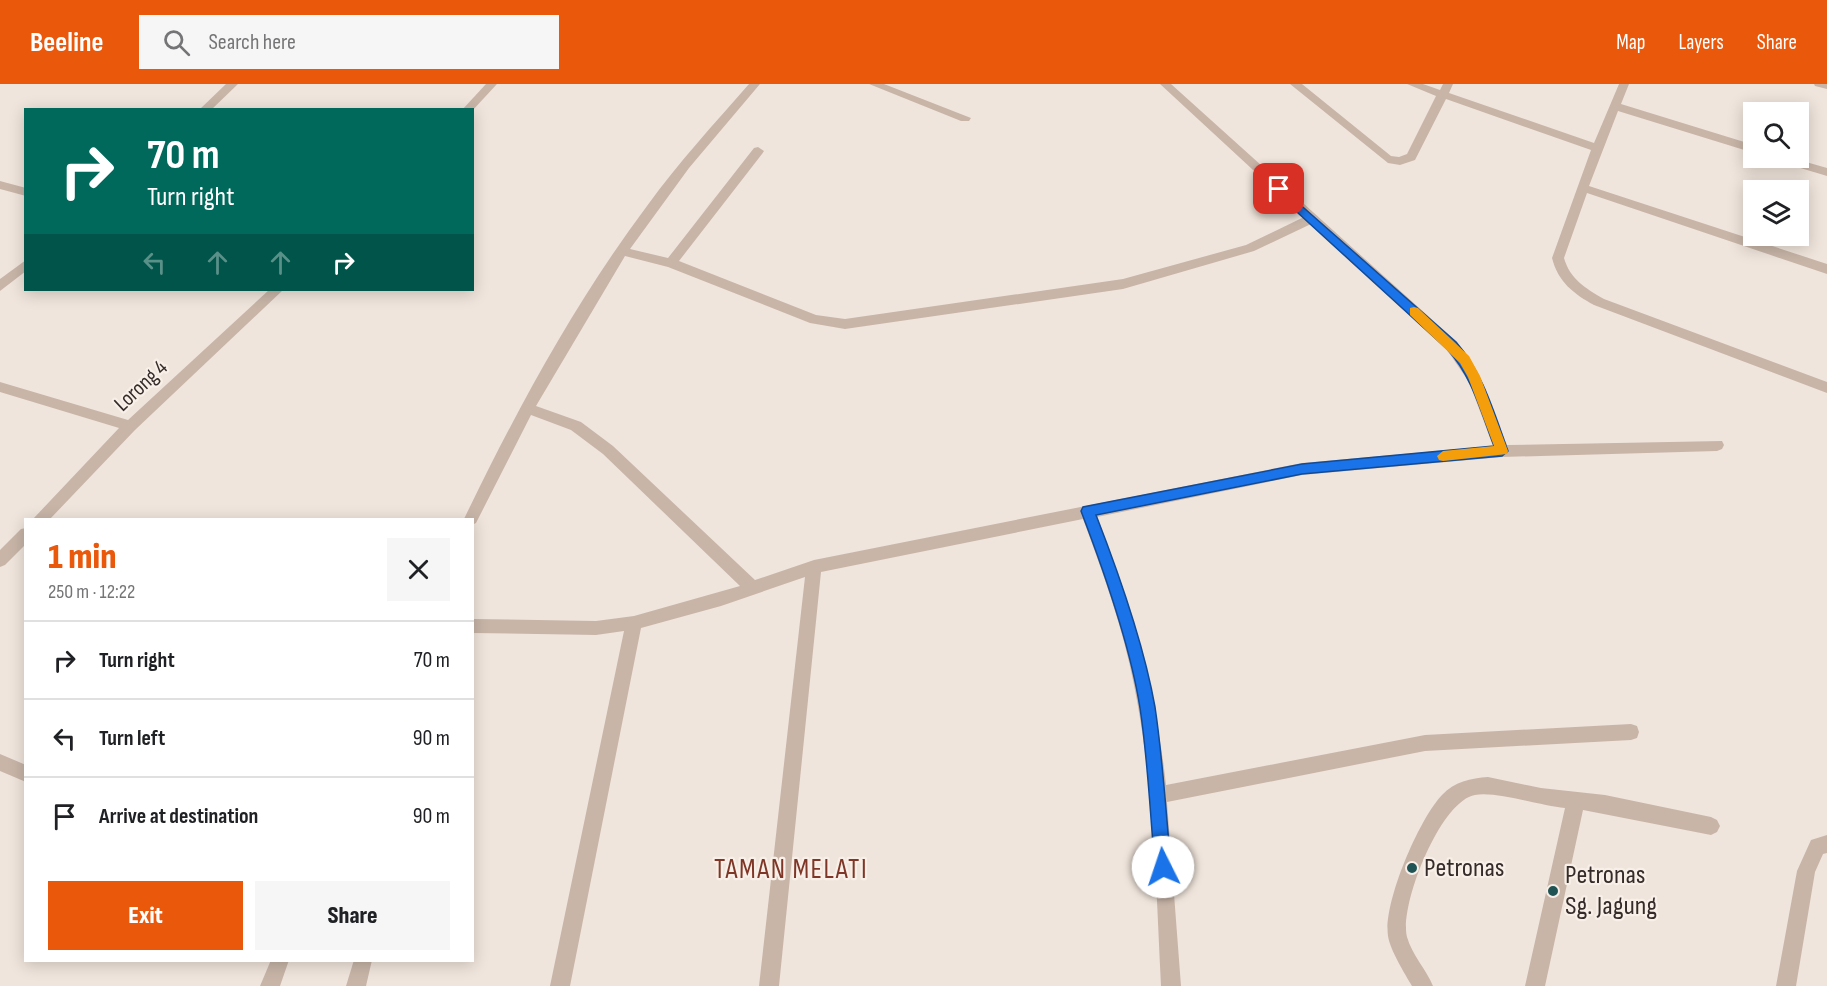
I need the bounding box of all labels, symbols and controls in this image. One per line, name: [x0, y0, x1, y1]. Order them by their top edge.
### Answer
search box: [139, 15, 559, 69]
text: Beeline: [30, 26, 103, 59]
icon: search: [160, 26, 193, 59]
text: Search here: [208, 29, 296, 56]
text: Map: [1616, 30, 1645, 55]
text: Layers: [1678, 30, 1724, 55]
text: Share: [1757, 30, 1797, 55]
map controls: [1743, 102, 1809, 246]
button: search: [1743, 102, 1809, 168]
text: 70 m: [147, 130, 220, 181]
icon: right: [48, 132, 126, 210]
pin: [1253, 163, 1304, 214]
icon: arrive: [1262, 172, 1295, 205]
button: layers: [1743, 180, 1809, 246]
text: Turn right: [147, 181, 234, 213]
icon: left: [138, 246, 171, 279]
icon: ahead: [201, 246, 234, 279]
icon: ahead: [264, 246, 297, 279]
icon: right: [327, 246, 360, 279]
street label: Lorong 4: [109, 355, 173, 417]
text: 1 min: [48, 536, 116, 579]
button: close: [387, 538, 450, 601]
text: 250 m · 12:22: [48, 580, 135, 604]
icon: right: [48, 644, 81, 677]
text: Turn right: [99, 647, 175, 674]
text: 70 m: [414, 647, 450, 674]
icon: left: [48, 722, 81, 755]
text: Turn left: [99, 725, 165, 752]
text: 90 m: [413, 725, 450, 752]
icon: arrive: [48, 800, 81, 833]
text: Arrive at destination: [99, 803, 258, 830]
text: 90 m: [413, 803, 450, 830]
position arrow: [1131, 835, 1195, 899]
place label: Petronas: [1424, 852, 1505, 884]
district label: TAMAN MELATI: [714, 853, 868, 886]
place label: Petronas Sg. Jagung: [1565, 859, 1657, 922]
marker: Petronas: [1405, 861, 1419, 875]
button: Exit: [48, 881, 243, 950]
button: Share: [255, 881, 450, 950]
marker: Petronas Sg. Jagung: [1546, 884, 1560, 898]

